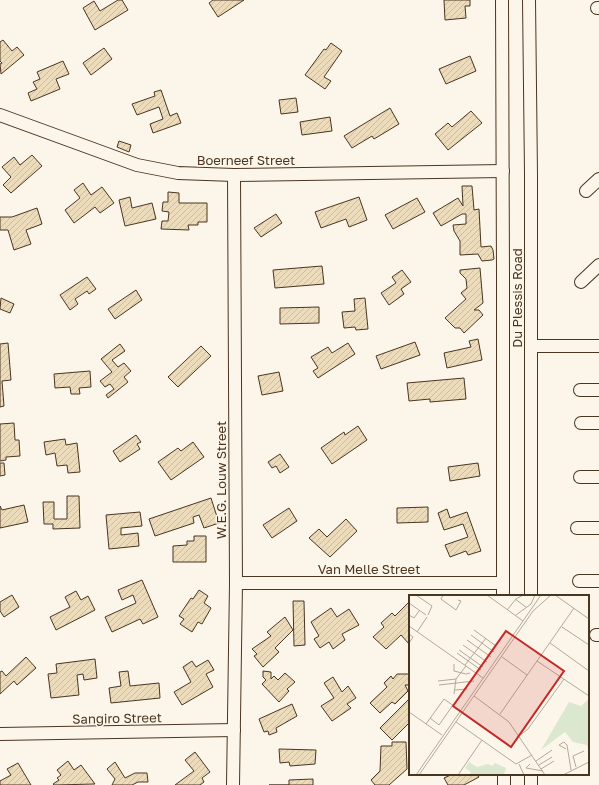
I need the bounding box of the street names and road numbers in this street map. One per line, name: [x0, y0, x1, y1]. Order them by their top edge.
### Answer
street label: Boerneef Street: [197, 152, 295, 168]
street label: Du Plessis Road: [509, 248, 525, 348]
street label: W.E.G. Louw Street: [213, 421, 229, 539]
street label: Van Melle Street: [318, 561, 420, 577]
street label: Sangiro Street: [72, 709, 162, 727]

